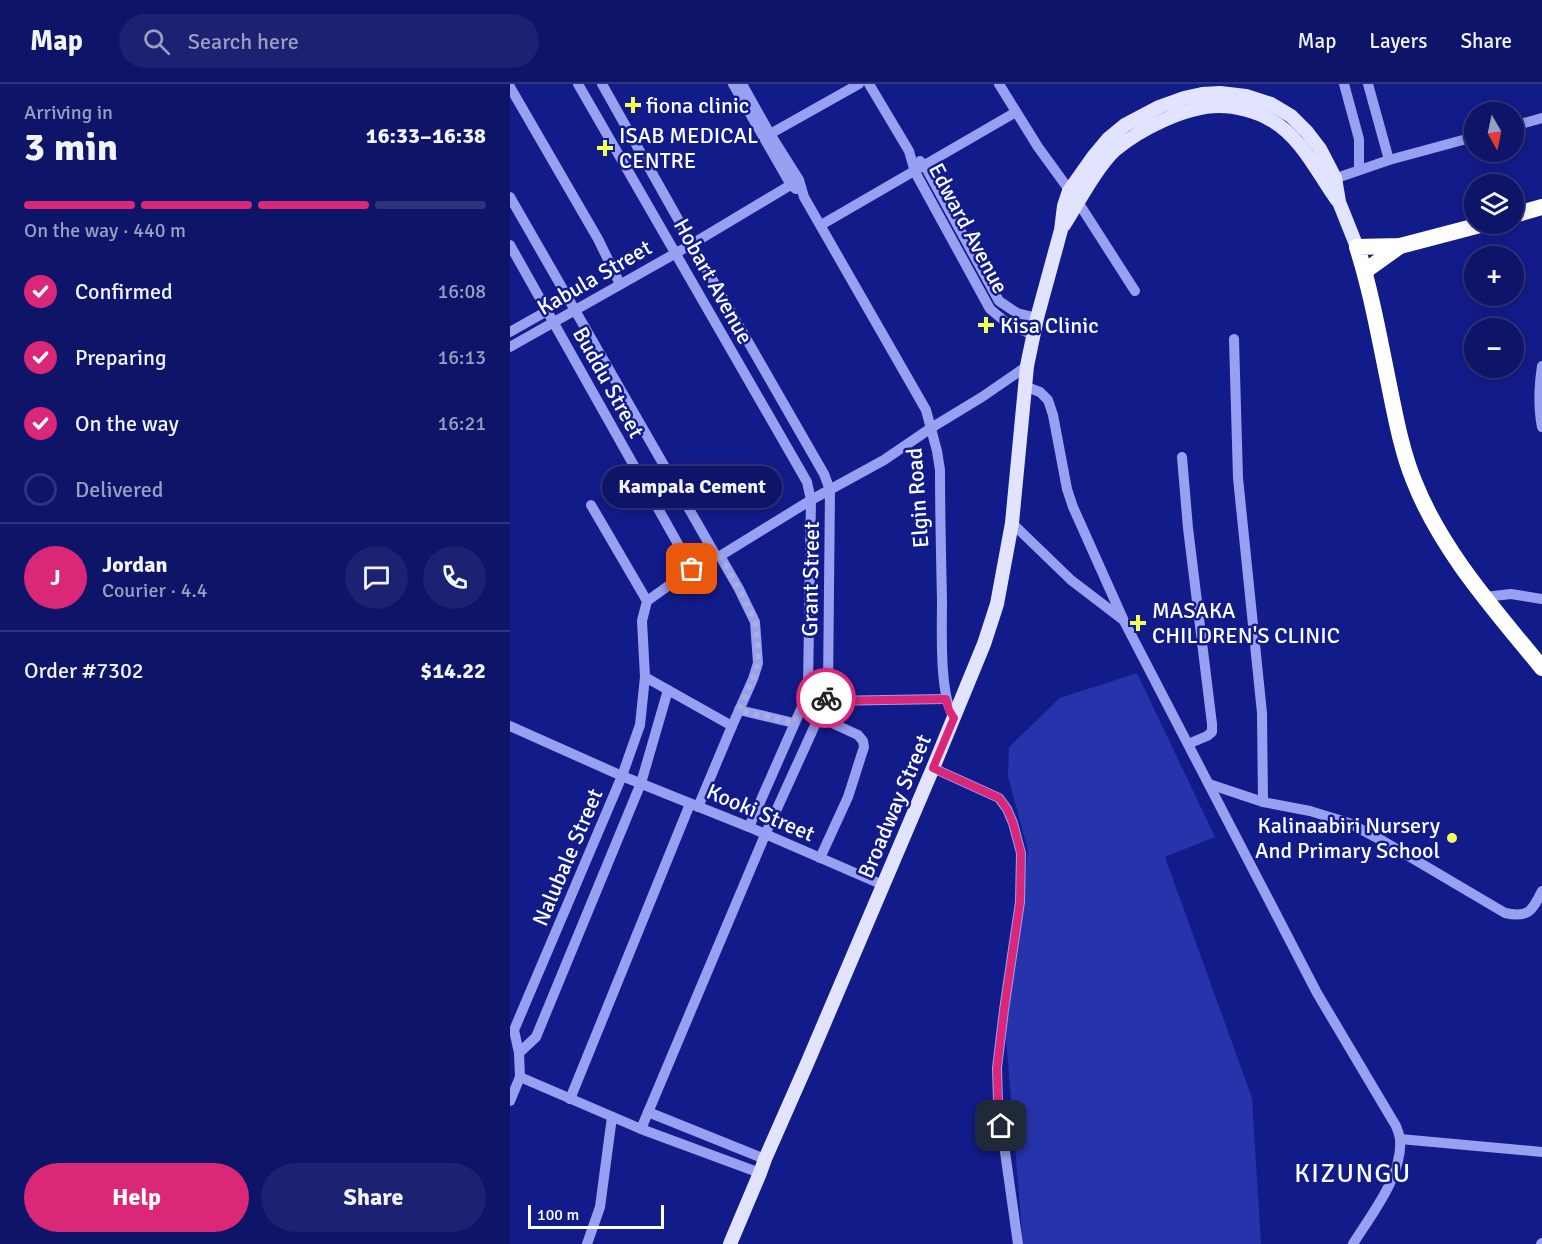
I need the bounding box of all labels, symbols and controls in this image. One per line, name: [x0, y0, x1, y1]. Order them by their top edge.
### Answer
search box: [119, 14, 539, 68]
text: Map: [30, 24, 83, 58]
icon: search: [140, 25, 173, 58]
text: Search here: [188, 28, 299, 55]
text: Map: [1298, 28, 1336, 54]
text: Layers: [1369, 28, 1427, 54]
text: Share: [1460, 28, 1512, 54]
place label: fiona clinic: [646, 92, 749, 119]
marker: fiona clinic: [624, 96, 642, 114]
text: Arriving in: [24, 100, 113, 125]
north arrow: [1464, 102, 1524, 162]
map controls: [1464, 102, 1524, 378]
text: 16:33–16:38: [366, 122, 486, 149]
place label: ISAB MEDICAL CENTRE: [619, 122, 758, 174]
text: 3 min: [24, 123, 118, 171]
marker: ISAB MEDICAL CENTRE: [596, 139, 614, 157]
street label: Edward Avenue: [923, 158, 1014, 298]
button: layers: [1464, 174, 1524, 234]
street label: Hobart Avenue: [668, 214, 759, 349]
text: On the way · 440 m: [24, 218, 186, 243]
street label: Kabula Street: [532, 234, 657, 321]
button: +: [1464, 246, 1524, 306]
icon: check: [24, 275, 57, 308]
text: Confirmed: [75, 278, 173, 305]
text: 16:08: [437, 279, 486, 304]
place label: Kisa Clinic: [1000, 312, 1099, 339]
marker: Kisa Clinic: [977, 316, 995, 334]
button: −: [1464, 318, 1524, 378]
street label: Buddu Street: [567, 322, 650, 443]
icon: check: [24, 341, 57, 374]
text: Preparing: [75, 344, 167, 371]
text: 16:13: [437, 345, 486, 370]
icon: check: [24, 407, 57, 440]
text: On the way: [75, 410, 179, 437]
text: 16:21: [437, 411, 486, 436]
street label: Elgin Road: [901, 447, 934, 549]
callout: Kampala Cement: [602, 467, 782, 509]
text: Kampala Cement: [618, 474, 766, 499]
text: Delivered: [75, 476, 163, 503]
street label: Grant Street: [796, 521, 825, 637]
pin: [666, 543, 717, 594]
button: chat: [345, 546, 408, 609]
button: phone: [423, 546, 486, 609]
text: Jordan: [102, 551, 168, 578]
icon: bag: [675, 552, 708, 585]
text: J: [50, 564, 61, 591]
text: Courier · 4.4: [102, 578, 208, 603]
place label: MASAKA CHILDREN'S CLINIC: [1152, 597, 1340, 649]
marker: MASAKA CHILDREN'S CLINIC: [1129, 614, 1147, 632]
text: Order #7302: [24, 657, 144, 684]
text: $14.22: [420, 657, 486, 684]
courier: [796, 668, 856, 728]
icon: bike: [810, 682, 843, 715]
street label: Broadway Street: [852, 730, 937, 882]
street label: Kooki Street: [703, 778, 819, 847]
street label: Nalubale Street: [526, 784, 609, 930]
place label: Kalinaabiri Nursery And Primary School: [1255, 812, 1441, 864]
marker: Kalinaabiri Nursery And Primary School: [1445, 831, 1459, 845]
pin: [975, 1100, 1026, 1151]
icon: home: [984, 1109, 1017, 1142]
district label: KIZUNGU: [1294, 1158, 1412, 1190]
button: Help: [24, 1163, 249, 1232]
button: Share: [261, 1163, 486, 1232]
scale bar: [528, 1202, 664, 1230]
text: 100 m: [537, 1205, 579, 1225]

